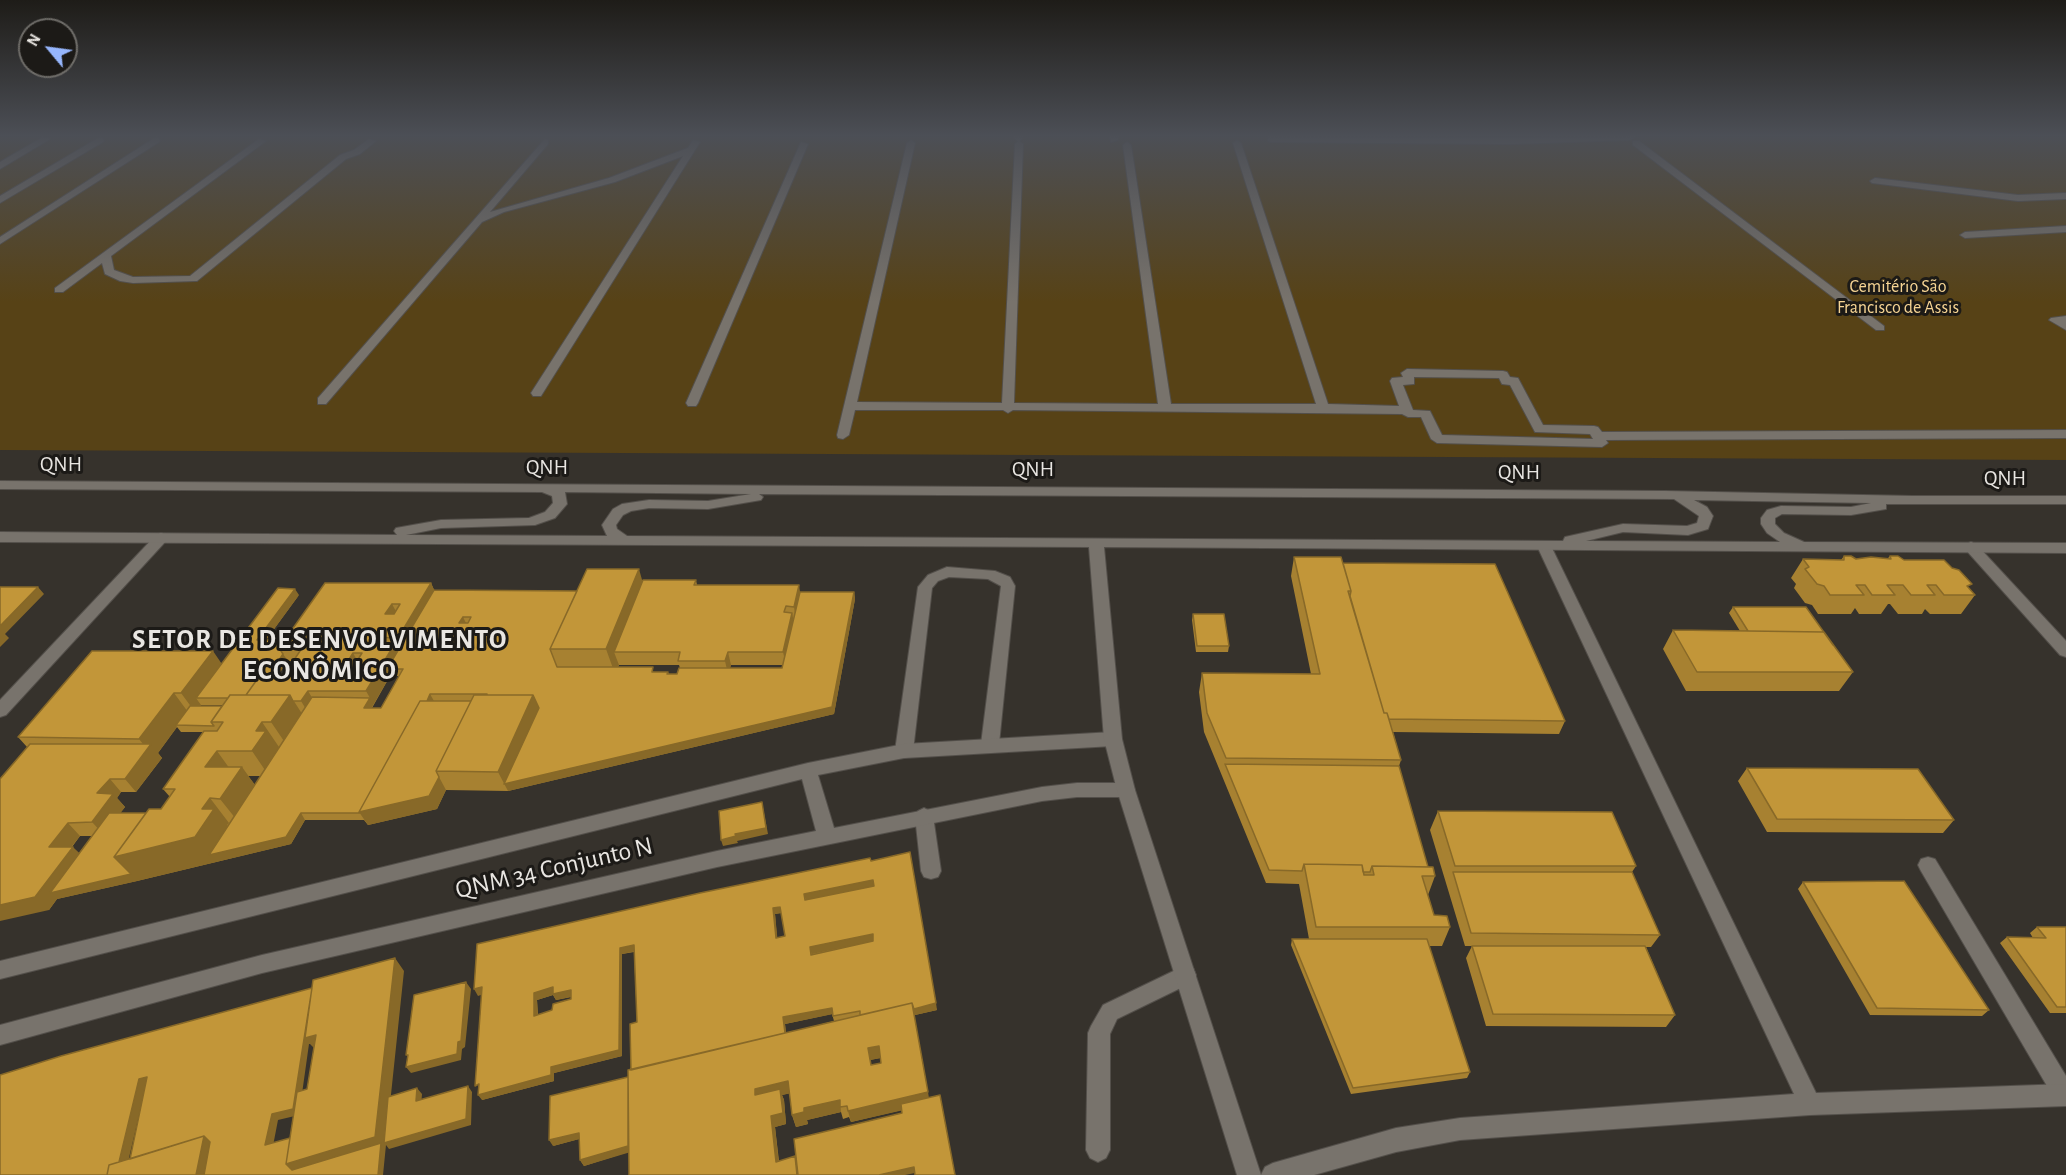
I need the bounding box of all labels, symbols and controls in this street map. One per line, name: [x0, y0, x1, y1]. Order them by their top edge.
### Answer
north arrow: [18, 18, 78, 78]
text: N: [24, 31, 44, 49]
park label: Cemitério São Francisco de Assis: [1837, 276, 1959, 318]
street label: QNH: [40, 452, 82, 478]
street label: QNH: [526, 455, 568, 481]
street label: QNH: [1012, 457, 1054, 483]
street label: QNH: [1498, 460, 1540, 486]
street label: QNH: [1984, 466, 2026, 492]
district label: SETOR DE DESENVOLVIMENTO ECONÔMICO: [132, 624, 508, 687]
street label: QNM 34 Conjunto N: [452, 830, 656, 906]

